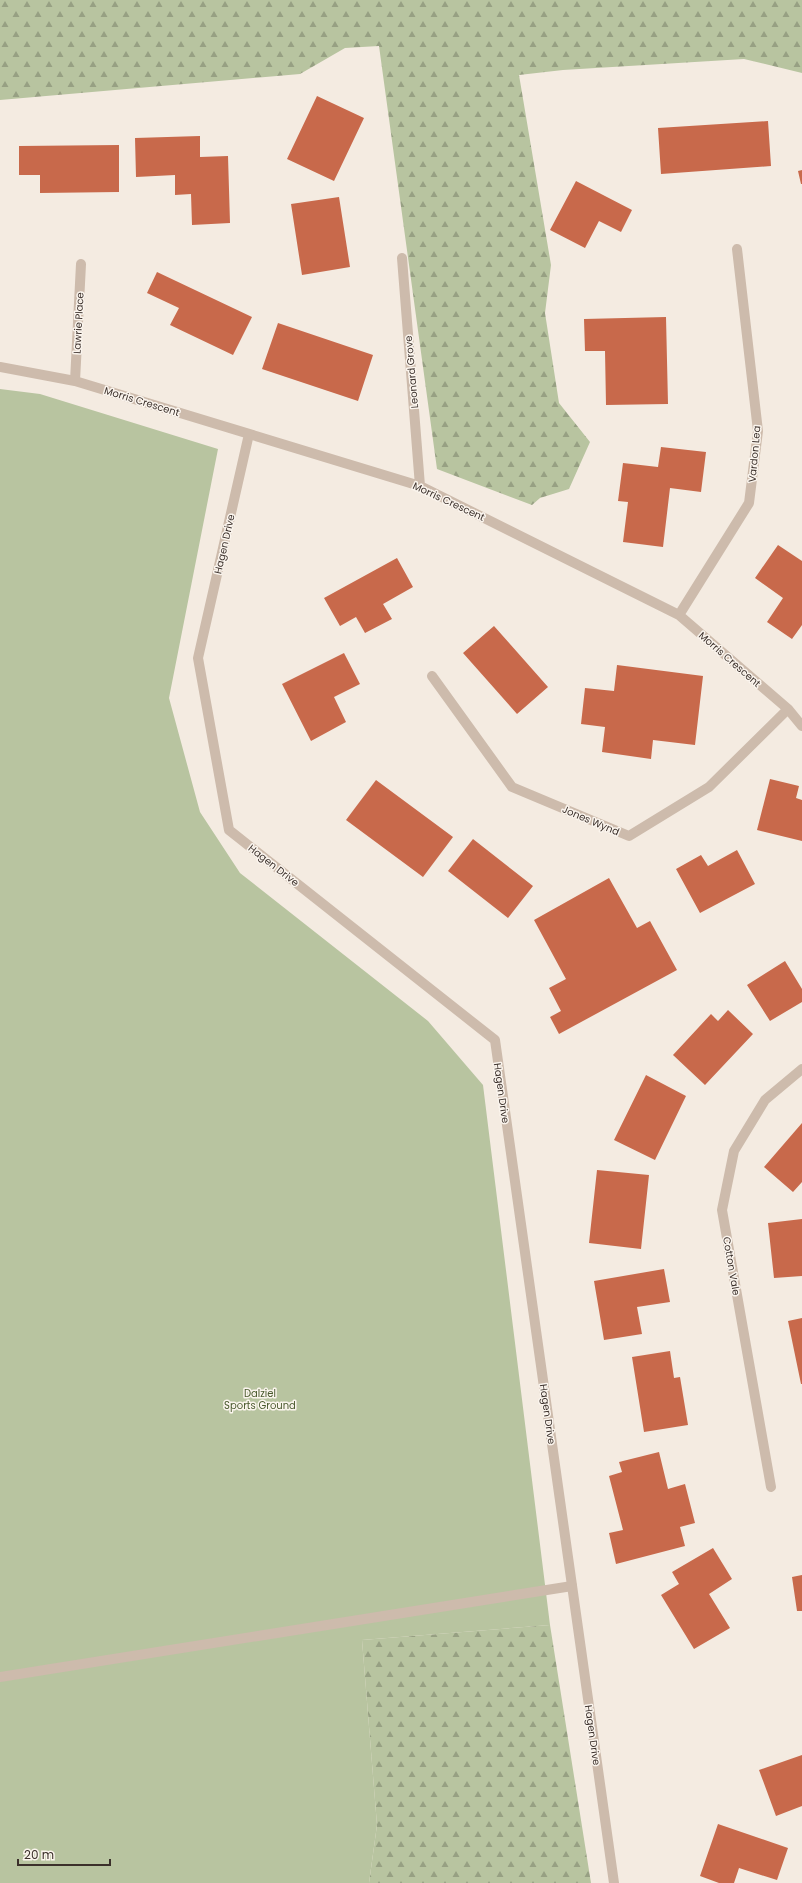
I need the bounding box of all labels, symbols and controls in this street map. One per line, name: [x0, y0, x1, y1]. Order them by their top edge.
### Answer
street label: Lawrie Place: [69, 292, 88, 354]
street label: Leonard Grove: [401, 335, 422, 409]
street label: Morris Crescent: [102, 383, 182, 420]
street label: Vardon Lea: [745, 425, 764, 483]
street label: Morris Crescent: [410, 478, 488, 525]
street label: Hagen Drive: [210, 513, 239, 575]
street label: Morris Crescent: [695, 628, 764, 691]
street label: Jones Wynd: [560, 802, 622, 839]
street label: Hagen Drive: [245, 841, 302, 890]
street label: Hagen Drive: [490, 1062, 513, 1124]
street label: Cotton Vale: [719, 1236, 744, 1296]
street label: Hagen Drive: [536, 1383, 559, 1445]
park label: Dalziel Sports Ground: [224, 1386, 296, 1413]
street label: Hagen Drive: [581, 1704, 604, 1766]
scale bar: [18, 1841, 110, 1867]
text: 20 m: [24, 1846, 54, 1863]

